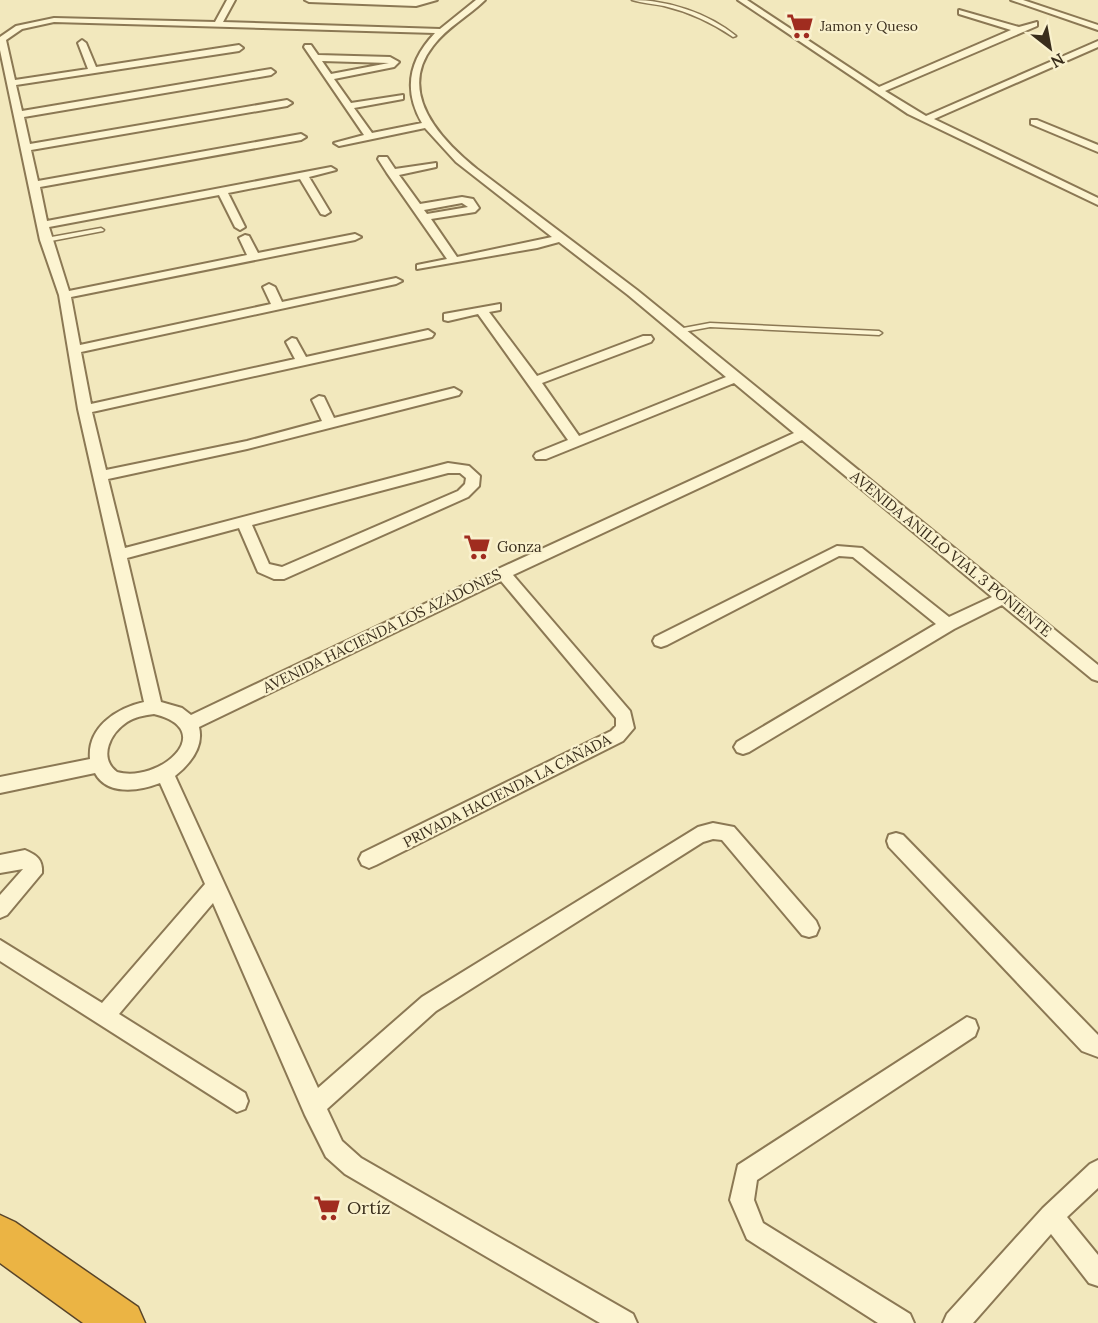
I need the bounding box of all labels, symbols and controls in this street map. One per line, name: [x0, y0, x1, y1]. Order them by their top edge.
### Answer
supermarket icon: Jamon y Queso: [785, 11, 815, 41]
place label: Jamon y Queso: [819, 17, 918, 35]
north arrow: [1020, 18, 1080, 78]
text: N: [1047, 49, 1068, 73]
street label: AVENIDA ANILLO VIAL 3 PONIENTE: [846, 466, 1056, 641]
supermarket icon: Gonza: [462, 532, 492, 562]
place label: Gonza: [497, 537, 542, 556]
street label: AVENIDA HACIENDA LOS AZADONES: [258, 564, 504, 697]
street label: PRIVADA HACIENDA LA CAÑADA: [400, 729, 615, 851]
supermarket icon: Ortíz: [312, 1193, 342, 1223]
place label: Ortíz: [347, 1196, 390, 1219]

